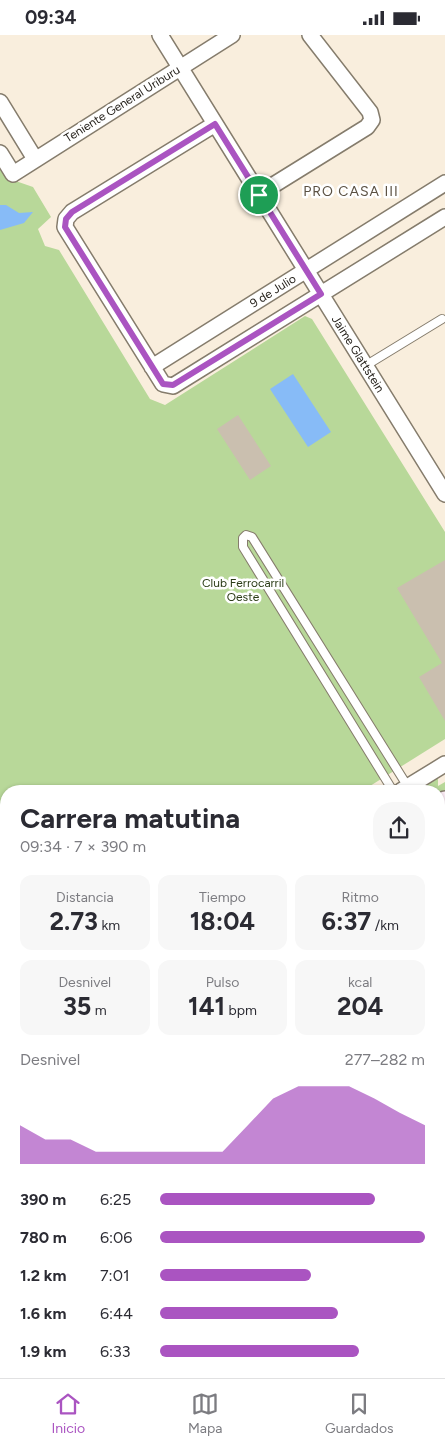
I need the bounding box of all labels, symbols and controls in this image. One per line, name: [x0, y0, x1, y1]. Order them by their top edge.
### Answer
text: 09:34: [25, 6, 77, 29]
street label: Teniente General Uriburu: [62, 63, 182, 145]
pin: [238, 174, 280, 216]
icon: arrive: [245, 181, 273, 209]
district label: PRO CASA III: [303, 183, 399, 200]
street label: 9 de Julio: [247, 271, 299, 311]
street label: Jaime Glattstein: [329, 313, 387, 395]
park label: Club Ferrocarril Oeste: [202, 576, 284, 604]
text: Carrera matutina: [20, 801, 240, 835]
button: share: [373, 802, 425, 854]
text: 09:34 · 7 × 390 m: [20, 837, 146, 856]
text: Distancia: [56, 889, 114, 906]
text: Tiempo: [199, 889, 246, 906]
text: Ritmo: [341, 889, 379, 906]
text: 2.73: [50, 906, 98, 936]
text: 18:04: [190, 906, 255, 936]
text: 6:37: [321, 906, 371, 936]
text: km: [98, 917, 120, 934]
text: /km: [371, 917, 399, 934]
text: Desnivel: [58, 974, 111, 991]
text: Pulso: [206, 974, 239, 991]
text: kcal: [348, 974, 372, 991]
text: 35: [63, 991, 91, 1021]
text: 141: [188, 991, 225, 1021]
text: 204: [337, 991, 383, 1021]
text: m: [91, 1002, 107, 1019]
text: bpm: [225, 1002, 257, 1019]
text: Desnivel: [20, 1050, 80, 1069]
text: 277–282 m: [345, 1050, 425, 1069]
text: 390 m: [20, 1190, 66, 1209]
text: 6:25: [100, 1190, 131, 1209]
text: 780 m: [20, 1228, 67, 1247]
text: 6:06: [100, 1228, 132, 1247]
text: 1.2 km: [20, 1266, 66, 1285]
text: 7:01: [100, 1266, 130, 1285]
text: 1.6 km: [20, 1304, 66, 1323]
text: 6:44: [100, 1304, 133, 1323]
text: 1.9 km: [20, 1342, 66, 1361]
text: 6:33: [100, 1342, 131, 1361]
tab: Inicio: [51, 1390, 85, 1437]
tab: Mapa: [188, 1390, 222, 1437]
tab: Guardados: [325, 1390, 394, 1437]

